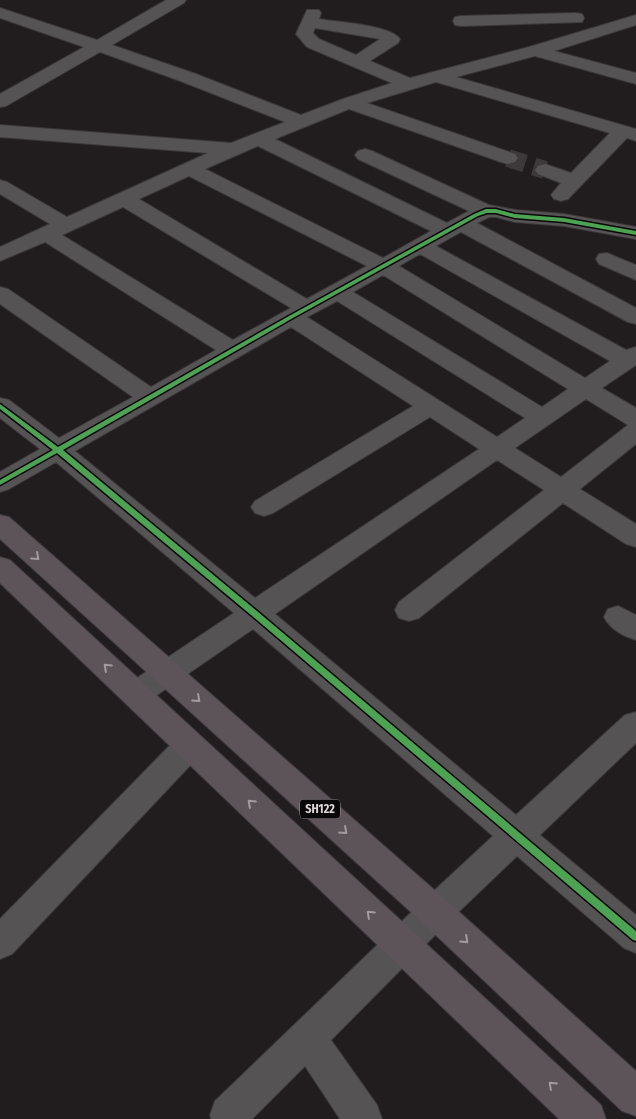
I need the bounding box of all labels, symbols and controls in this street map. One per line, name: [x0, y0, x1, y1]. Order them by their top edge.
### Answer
one-way arrow: [31, 551, 40, 560]
one-way arrow: [104, 664, 113, 673]
one-way arrow: [191, 694, 200, 702]
one-way arrow: [247, 800, 256, 809]
road number: SH122: [300, 800, 340, 819]
one-way arrow: [339, 825, 348, 834]
one-way arrow: [366, 911, 375, 920]
one-way arrow: [459, 934, 468, 943]
one-way arrow: [548, 1082, 557, 1091]

